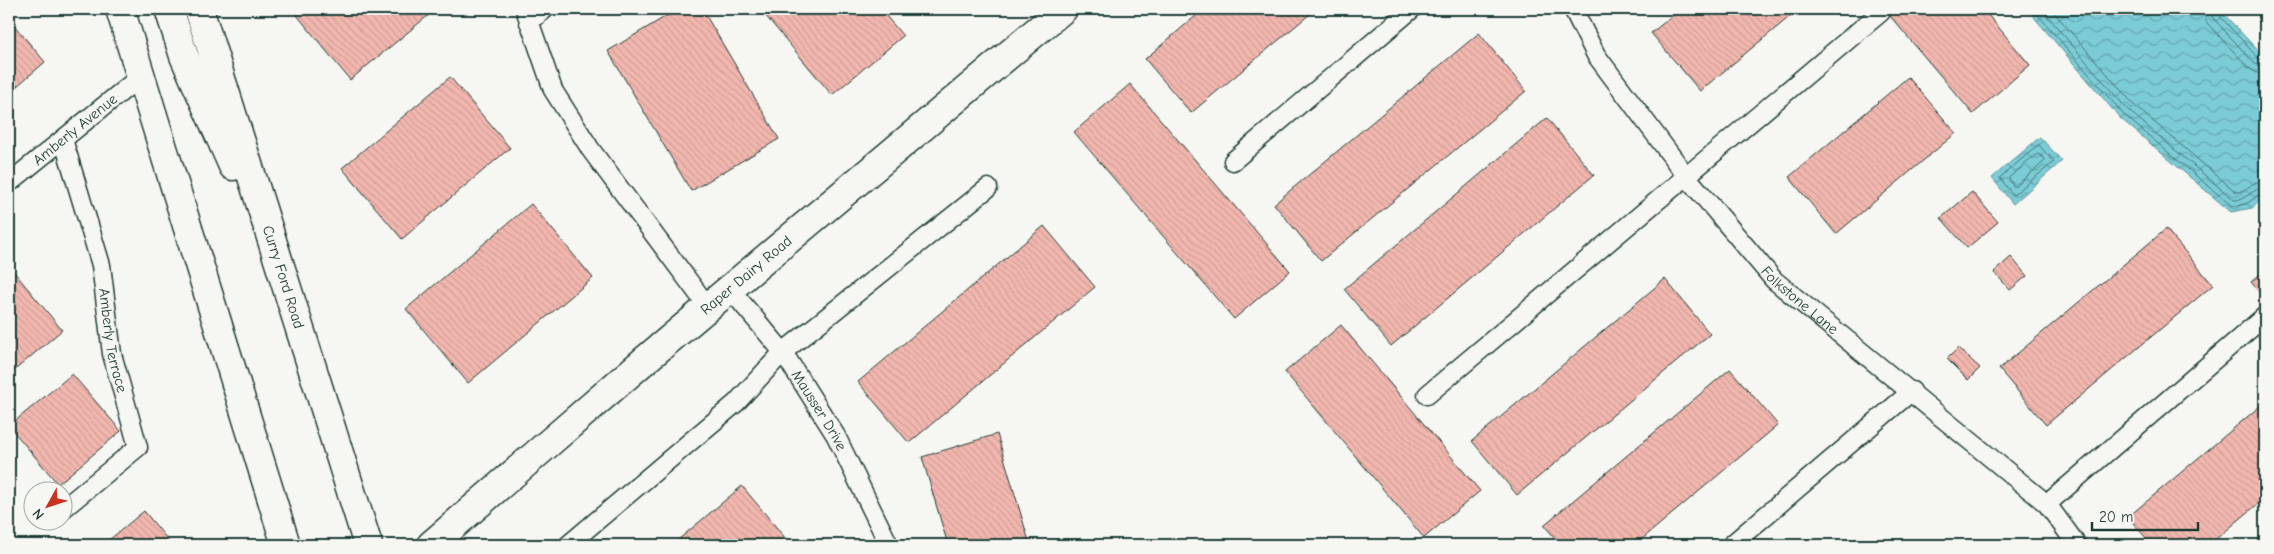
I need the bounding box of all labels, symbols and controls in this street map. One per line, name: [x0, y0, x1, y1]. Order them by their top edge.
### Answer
street label: Amberly Avenue: [29, 90, 121, 169]
street label: Curry Ford Road: [259, 223, 308, 331]
street label: Raper Dairy Road: [697, 232, 795, 318]
street label: Folkstone Lane: [1757, 262, 1842, 338]
street label: Amberly Terrace: [95, 287, 131, 395]
street label: Mausser Drive: [788, 367, 851, 454]
north arrow: [22, 482, 72, 532]
scale bar: [2092, 499, 2198, 531]
text: N: [29, 505, 48, 523]
text: 20 m: [2099, 508, 2133, 526]

